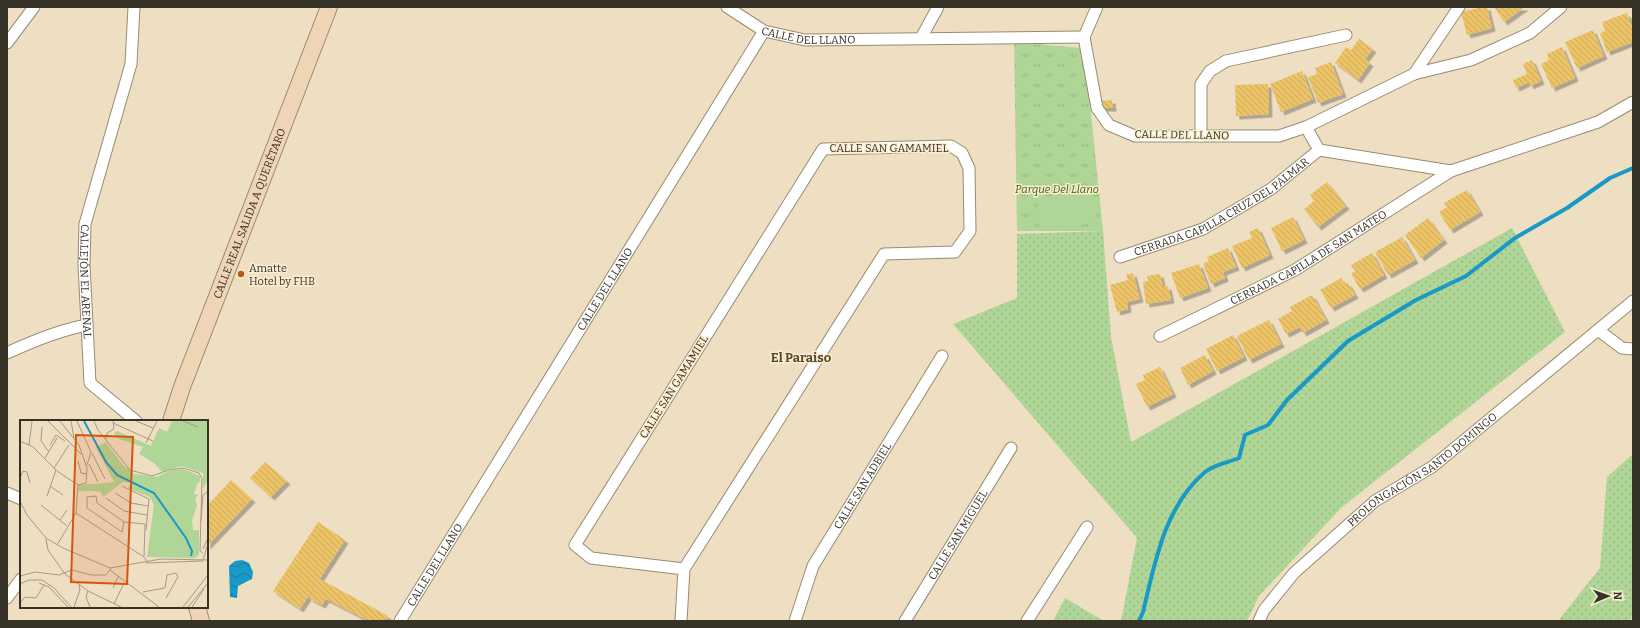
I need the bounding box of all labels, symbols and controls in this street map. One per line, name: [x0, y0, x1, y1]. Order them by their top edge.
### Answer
street label: CALLE DEL LLANO: [760, 24, 855, 47]
street label: CALLE REAL SALIDA A QUERÉTARO: [210, 126, 288, 300]
street label: CALLE DEL LLANO: [1135, 128, 1229, 142]
street label: CALLE SAN GAMAMIEL: [830, 142, 948, 155]
street label: CERRADA CAPILLA CRUZ DEL PALMAR: [1132, 154, 1312, 258]
park label: Parque Del Llano: [1015, 183, 1099, 196]
street label: CERRADA CAPILLA DE SAN MATEO: [1228, 207, 1389, 307]
street label: CALLEJÓN EL ARENAL: [77, 224, 94, 339]
street label: CALLE DEL LLANO: [574, 245, 635, 333]
place label: Amatte Hotel by FHB: [249, 262, 315, 288]
marker: Amatte Hotel by FHB: [236, 269, 246, 279]
street label: CALLE SAN GAMAMIEL: [637, 333, 711, 441]
district label: El Paraiso: [771, 350, 832, 365]
street label: PROLONGACIÓN SANTO DOMINGO: [1345, 410, 1500, 529]
inset map: [20, 420, 208, 608]
street label: CALLE SAN ADBIEL: [831, 440, 894, 531]
street label: CALLE SAN MIGUEL: [925, 488, 990, 582]
street label: CALLE DEL LLANO: [404, 521, 465, 609]
north arrow: [1588, 576, 1628, 616]
text: N: [1611, 591, 1624, 601]

